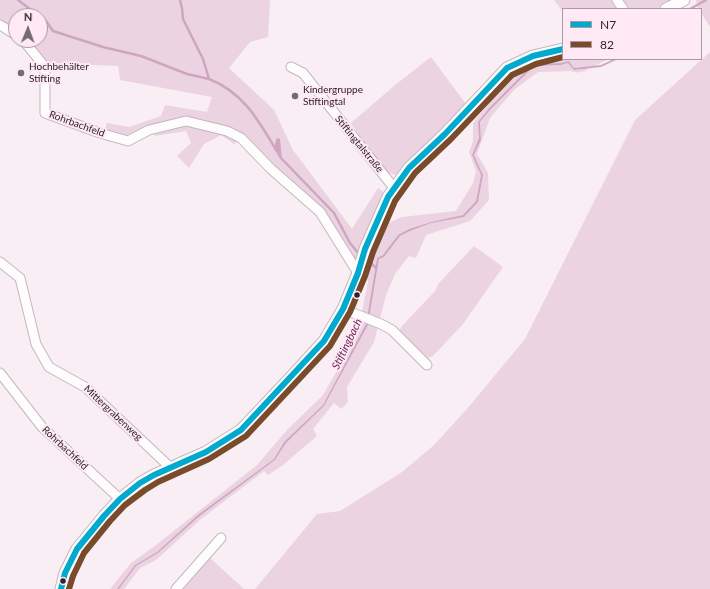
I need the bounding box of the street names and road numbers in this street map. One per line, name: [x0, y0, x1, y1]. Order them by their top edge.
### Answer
street label: Rohrbachfeld: [48, 108, 106, 140]
street label: Stiftingtalstraße: [332, 113, 386, 175]
street label: Mittergrabenweg: [81, 383, 145, 443]
street label: Rohrbachfeld: [40, 424, 90, 472]

